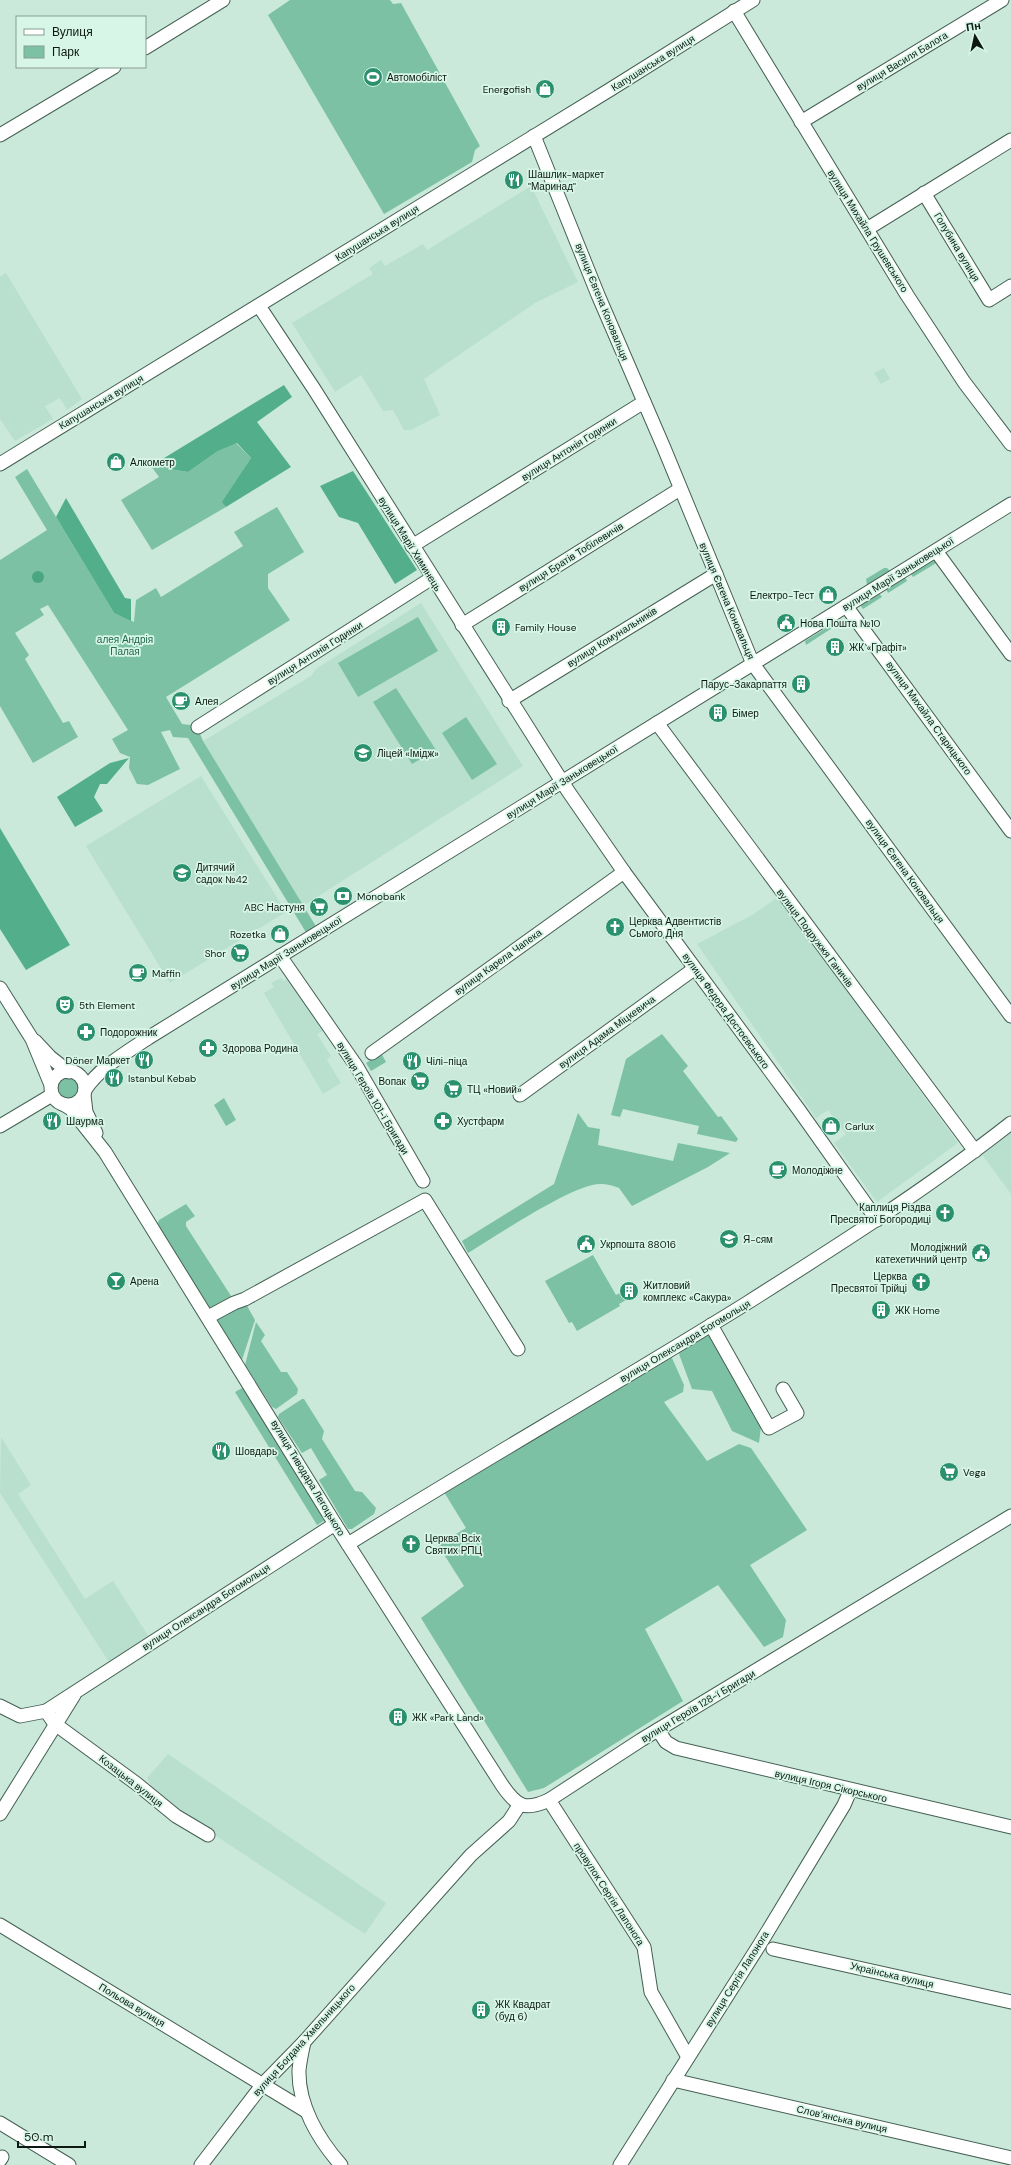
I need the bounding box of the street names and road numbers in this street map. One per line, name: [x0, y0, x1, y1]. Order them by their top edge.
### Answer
street label: вулиця Василя Балога: [854, 28, 950, 93]
street label: Капушанська вулиця: [609, 32, 697, 94]
street label: вулиця Михайла Грушевського: [825, 167, 911, 295]
street label: Капушанська вулиця: [333, 202, 421, 264]
street label: Голубина вулиця: [931, 210, 983, 284]
street label: вулиця Євгена Коновальця: [572, 241, 632, 363]
street label: Капушанська вулиця: [56, 372, 146, 432]
street label: вулиця Антонія Годинки: [519, 414, 619, 484]
street label: вулиця Марії Химинець: [376, 494, 444, 594]
street label: вулиця Братів Тобілевичів: [516, 519, 626, 595]
street label: вулиця Марії Заньковецької: [840, 534, 956, 614]
street label: вулиця Євгена Коновальця: [696, 541, 758, 661]
street label: вулиця Комунальників: [565, 604, 659, 670]
street label: вулиця Антонія Годинки: [265, 618, 365, 688]
street label: вулиця Михайла Старицького: [883, 659, 975, 778]
street label: вулиця Марії Заньковецької: [504, 742, 620, 822]
street label: вулиця Євгена Коновальця: [863, 816, 947, 926]
street label: вулиця Подружжя Ганичів: [774, 886, 856, 990]
street label: вулиця Марії Заньковецької: [228, 913, 344, 993]
street label: вулиця Карела Чапека: [452, 926, 545, 998]
street label: вулиця Федора Достоєвського: [680, 950, 773, 1072]
street label: вулиця Адама Міцкевича: [556, 992, 658, 1071]
street label: вулиця Героїв 101-ї Бригади: [334, 1039, 412, 1157]
street label: вулиця Олександра Богомольця: [617, 1297, 753, 1385]
street label: вулиця Тиводара Легоцького: [268, 1418, 348, 1539]
street label: вулиця Олександра Богомольця: [140, 1561, 272, 1653]
street label: вулиця Героїв 128-ї Бригади: [638, 1667, 758, 1745]
street label: Козацька вулиця: [96, 1752, 166, 1810]
street label: вулиця Ігоря Сікорського: [774, 1767, 889, 1805]
street label: провулок Сергія Лапонога: [571, 1840, 647, 1948]
street label: вулиця Сергія Лапонога: [702, 1928, 772, 2029]
street label: Українська вулиця: [849, 1959, 935, 1991]
street label: Польова вулиця: [97, 1980, 167, 2030]
street label: вулиця Богдана Хмельницького: [250, 1981, 358, 2099]
street label: Словʼянська вулиця: [795, 2102, 889, 2136]

